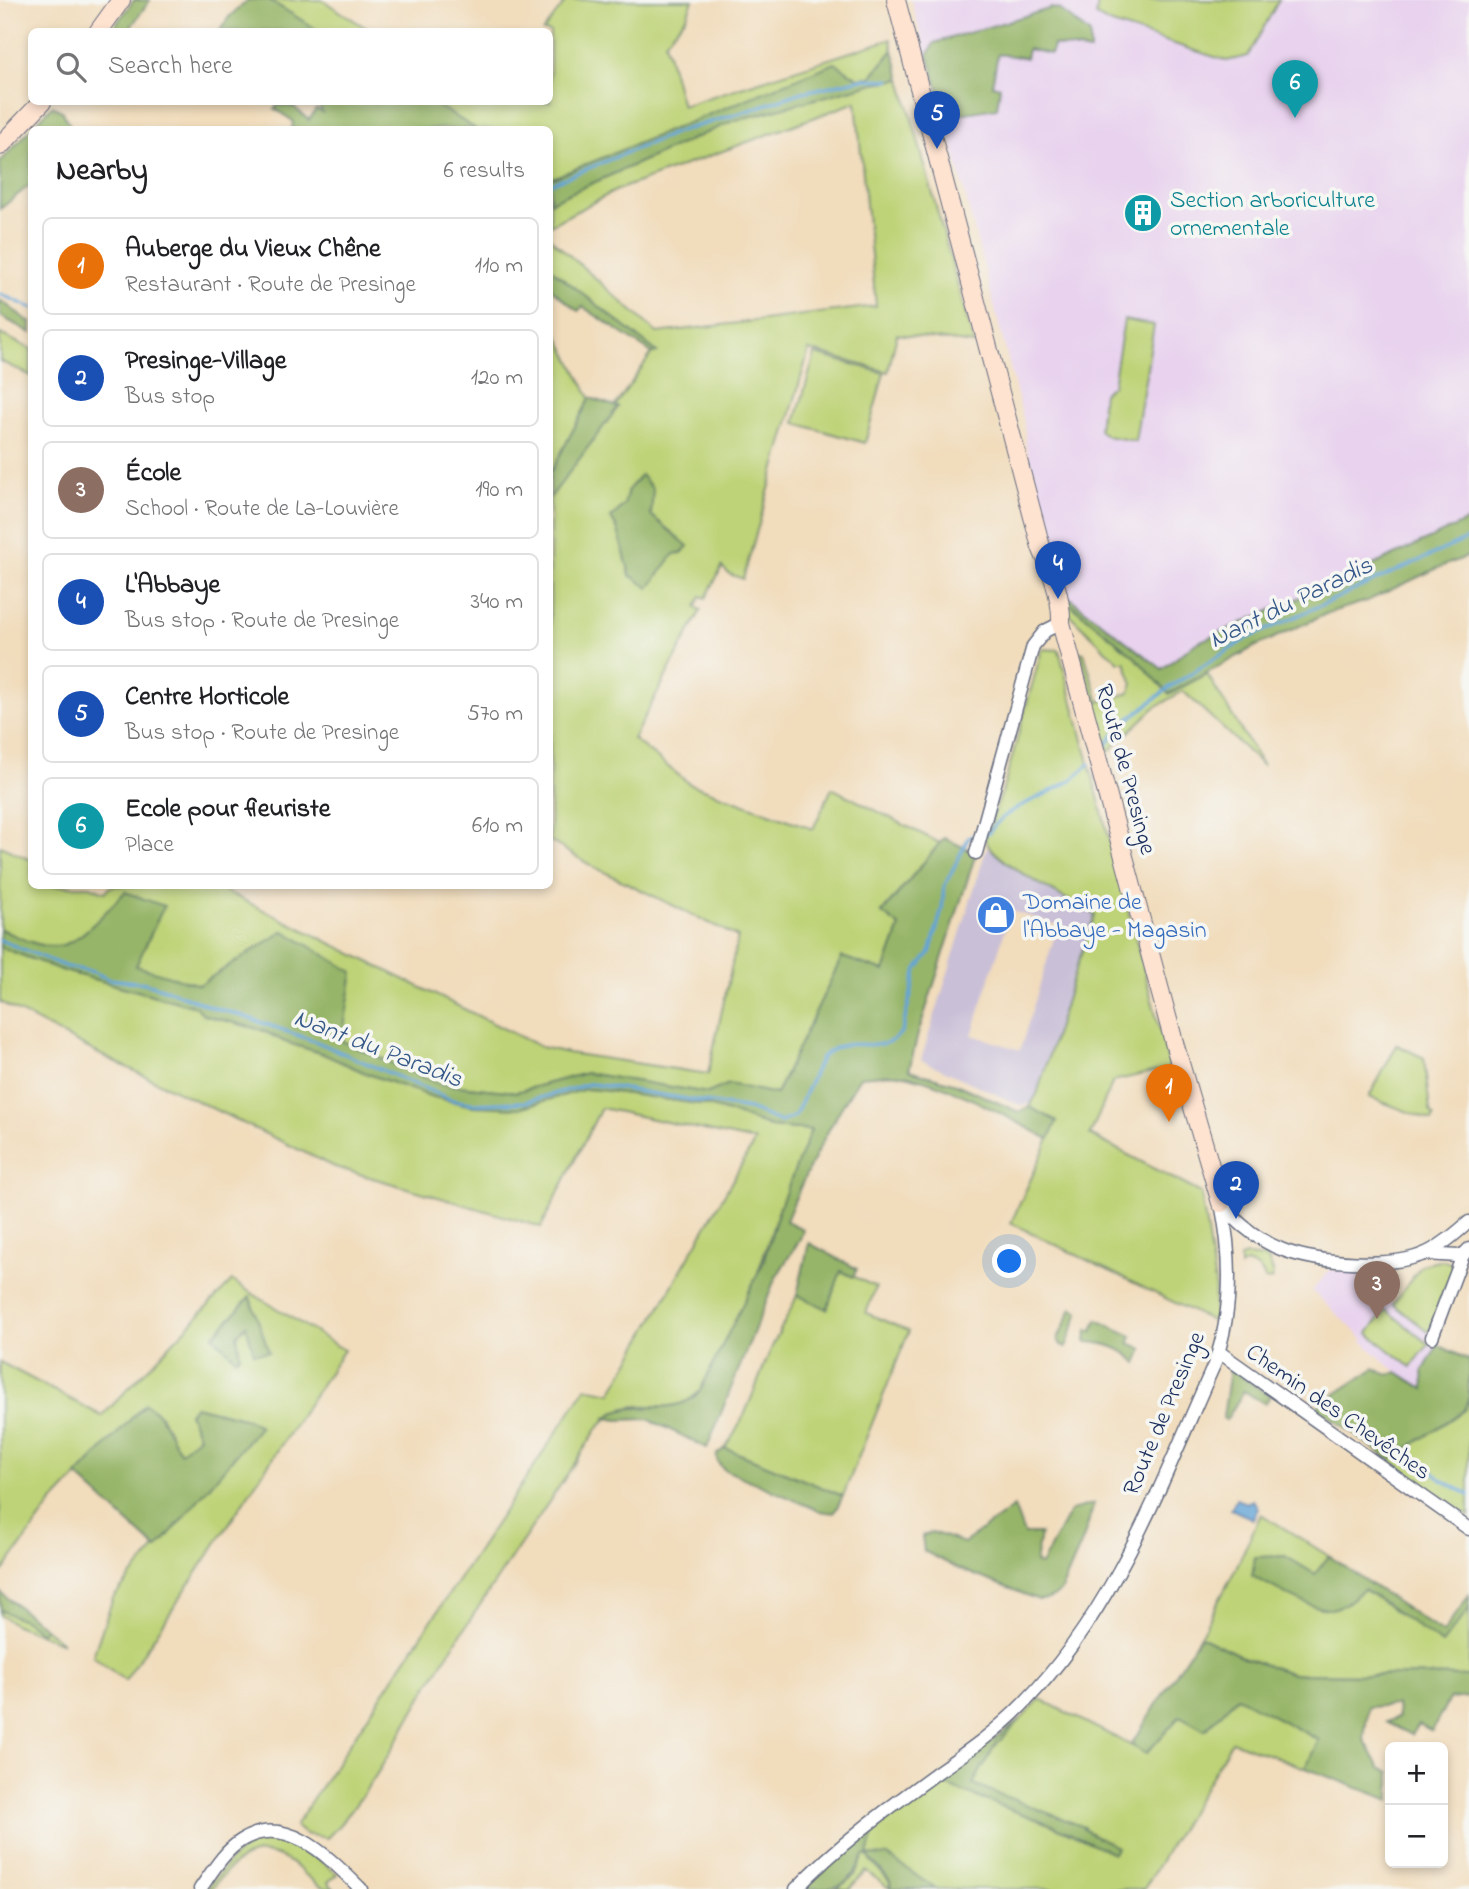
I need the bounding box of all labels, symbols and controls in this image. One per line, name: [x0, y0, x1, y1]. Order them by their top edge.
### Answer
search box: [28, 28, 553, 105]
icon: search: [52, 48, 90, 86]
text: Search here: [108, 48, 233, 86]
pin: 6: [1272, 60, 1318, 118]
pin: 5: [914, 91, 960, 149]
text: Nearby: [56, 150, 148, 194]
text: 6 results: [444, 155, 525, 188]
place label: Section arboriculture ornementale: [1170, 184, 1375, 247]
building icon: Section arboriculture ornementale: [1122, 192, 1164, 234]
text: Auberge du Vieux Chêne: [125, 231, 381, 269]
text: 1: [77, 250, 85, 283]
text: 110 m: [475, 250, 523, 283]
text: Restaurant · Route de Presinge: [125, 269, 416, 302]
text: Presinge-Village: [125, 343, 286, 381]
text: 2: [75, 362, 87, 395]
text: 120 m: [471, 362, 523, 395]
text: Bus stop: [125, 381, 215, 414]
text: École: [125, 455, 181, 493]
text: 3: [76, 474, 86, 507]
text: 190 m: [475, 474, 523, 507]
text: School · Route de La-Louvière: [125, 493, 399, 526]
pin: 4: [1035, 541, 1081, 599]
water label: Nant du Paradis: [1203, 547, 1380, 660]
text: L'Abbaye: [125, 567, 220, 605]
text: 4: [76, 586, 86, 619]
text: 340 m: [470, 586, 523, 619]
text: Bus stop · Route de Presinge: [125, 605, 399, 638]
text: Centre Horticole: [125, 679, 289, 717]
street label: Route de Presinge: [1085, 681, 1164, 859]
text: 5: [74, 698, 88, 731]
text: 570 m: [467, 698, 523, 731]
text: Bus stop · Route de Presinge: [125, 717, 399, 750]
text: Ecole pour fleuriste: [125, 791, 330, 829]
text: 6: [76, 810, 86, 843]
text: 610 m: [472, 810, 523, 843]
text: Place: [125, 829, 174, 862]
place label: Domaine de l'Abbaye - Magasin: [1022, 886, 1207, 950]
shop icon: Domaine de l'Abbaye - Magasin: [975, 894, 1017, 936]
water label: Nant du Paradis: [288, 1000, 468, 1100]
pin: 1: [1146, 1064, 1192, 1122]
pin: 2: [1213, 1161, 1259, 1219]
your location: [992, 1244, 1026, 1278]
pin: 3: [1354, 1261, 1400, 1319]
street label: Route de Presinge: [1115, 1326, 1216, 1501]
street label: Chemin des Chevêches: [1238, 1336, 1437, 1490]
map controls: [1385, 1742, 1448, 1868]
button: +: [1385, 1742, 1448, 1805]
button: −: [1385, 1805, 1448, 1868]

